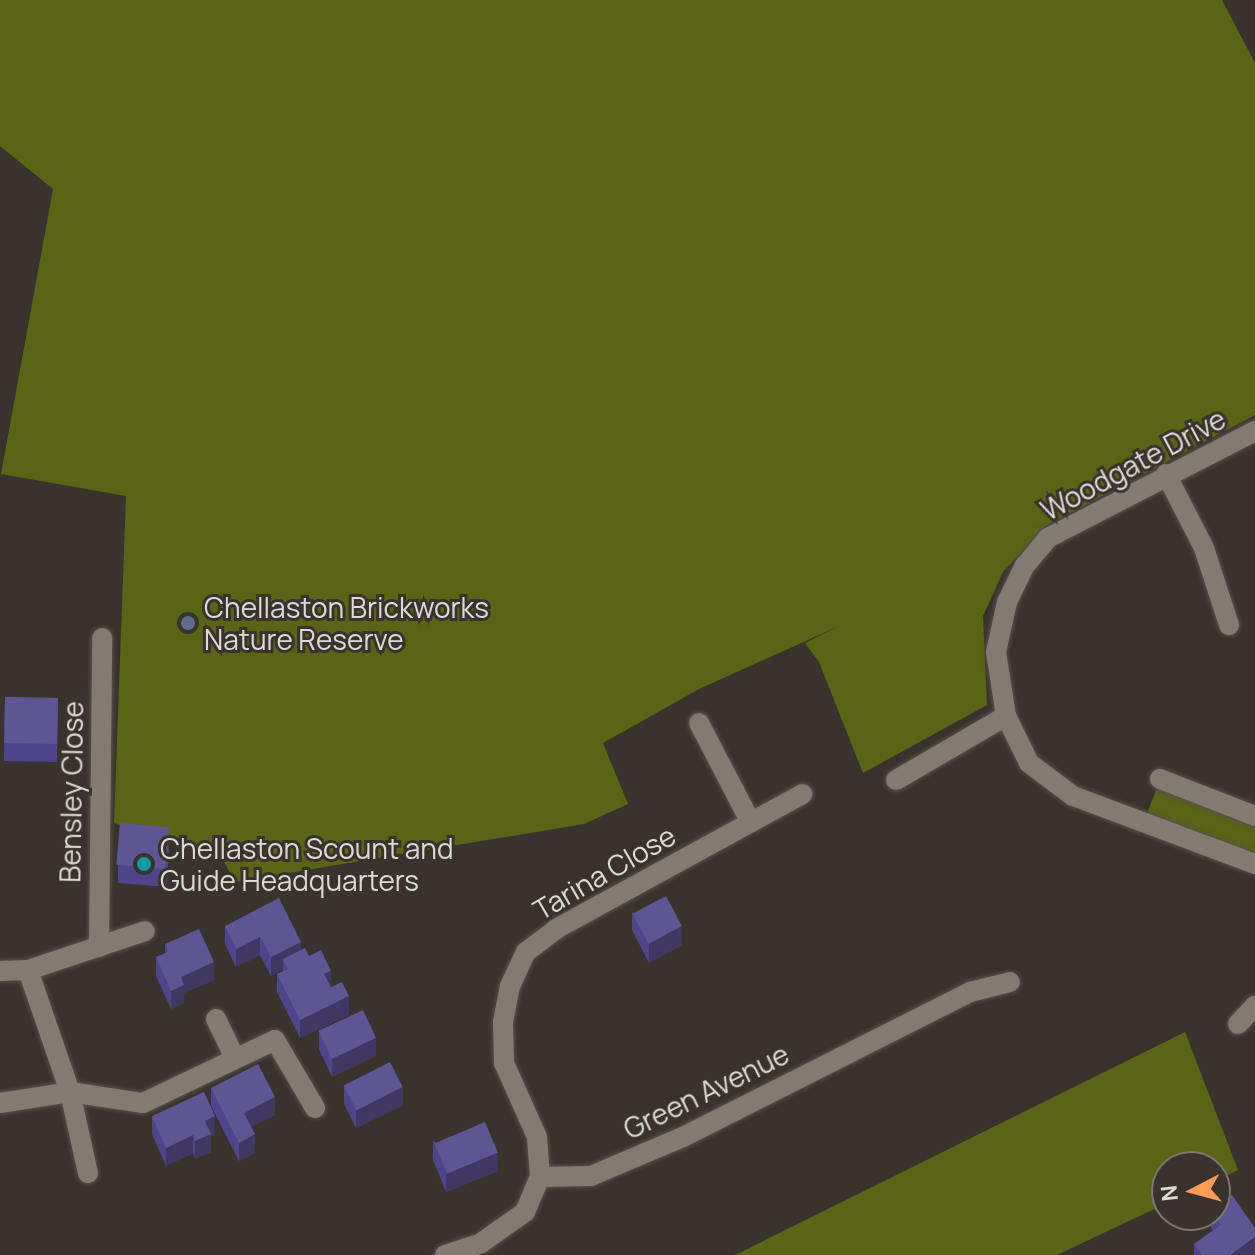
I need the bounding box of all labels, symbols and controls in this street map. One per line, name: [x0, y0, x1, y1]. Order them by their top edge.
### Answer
street label: Woodgate Drive: [1035, 401, 1231, 527]
place label: Chellaston Brickworks Nature Reserve: [204, 590, 489, 656]
marker: Chellaston Brickworks Nature Reserve: [179, 614, 197, 632]
street label: Bensley Close: [53, 701, 89, 883]
street label: Tarina Close: [527, 818, 681, 926]
place label: Chellaston Scount and Guide Headquarters: [160, 831, 453, 897]
marker: Chellaston Scount and Guide Headquarters: [135, 855, 153, 873]
street label: Green Avenue: [618, 1036, 794, 1146]
north arrow: [1151, 1151, 1231, 1231]
text: N: [1153, 1184, 1185, 1203]

